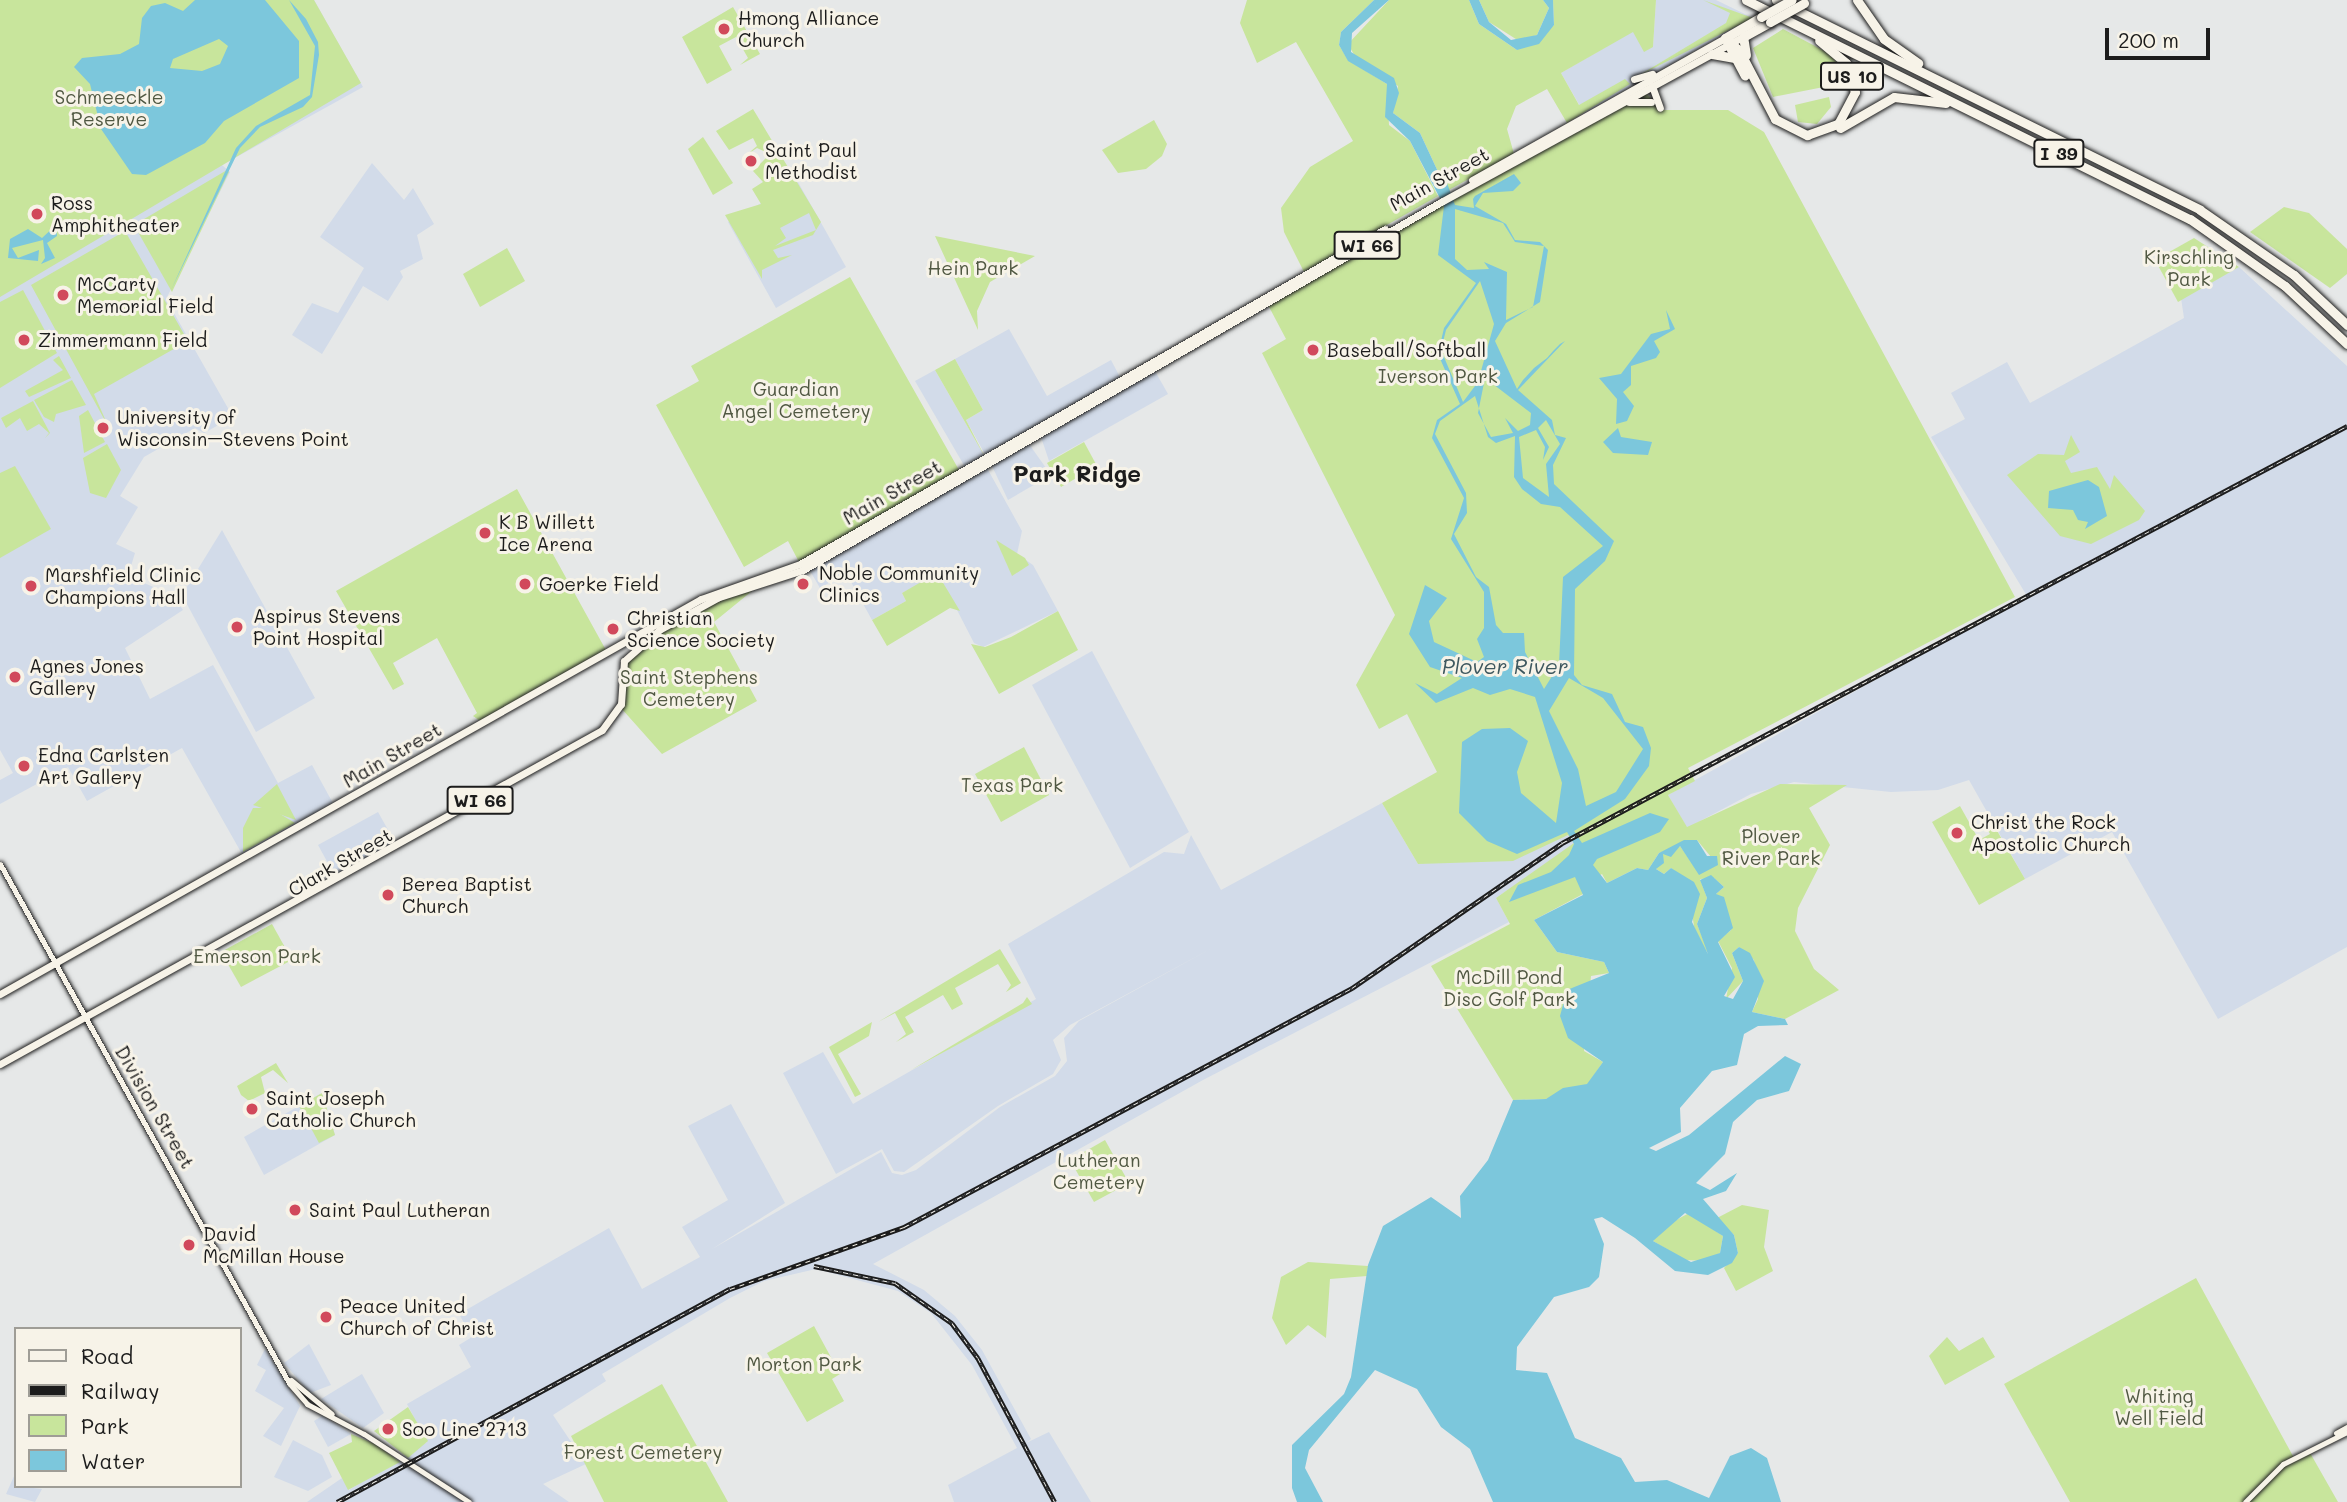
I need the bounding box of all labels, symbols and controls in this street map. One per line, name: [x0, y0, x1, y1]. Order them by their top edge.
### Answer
place label: Hmong Alliance Church: [738, 7, 879, 51]
scale bar: [2109, 14, 2214, 58]
marker: Hmong Alliance Church: [716, 21, 732, 37]
text: 200 m: [2118, 26, 2179, 53]
road number: US 10: [1819, 62, 1885, 90]
park label: Schmeeckle Reserve: [54, 86, 164, 130]
road number: I 39: [2033, 138, 2085, 168]
place label: Saint Paul Methodist: [765, 139, 858, 183]
street label: Main Street: [1385, 142, 1493, 216]
marker: Saint Paul Methodist: [743, 153, 759, 169]
place label: Ross Amphitheater: [51, 192, 180, 236]
marker: Ross Amphitheater: [29, 206, 45, 222]
road number: WI 66: [1332, 230, 1402, 260]
park label: Kirschling Park: [2144, 246, 2234, 290]
park label: Hein Park: [928, 257, 1018, 279]
place label: McCarty Memorial Field: [77, 273, 213, 317]
marker: McCarty Memorial Field: [55, 287, 71, 303]
place label: Zimmermann Field: [38, 329, 207, 351]
marker: Zimmermann Field: [16, 332, 32, 348]
place label: Baseball/Softball: [1327, 339, 1486, 361]
marker: Baseball/Softball: [1305, 342, 1321, 358]
park label: Iverson Park: [1378, 365, 1498, 387]
park label: Guardian Angel Cemetery: [721, 378, 871, 422]
place label: University of Wisconsin–Stevens Point: [117, 406, 349, 450]
marker: University of Wisconsin–Stevens Point: [95, 420, 111, 436]
street label: Main Street: [839, 455, 945, 529]
district label: Park Ridge: [1013, 459, 1141, 487]
place label: K B Willett Ice Arena: [499, 511, 595, 555]
marker: K B Willett Ice Arena: [477, 525, 493, 541]
place label: Noble Community Clinics: [819, 562, 979, 606]
place label: Marshfield Clinic Champions Hall: [45, 564, 201, 608]
place label: Goerke Field: [539, 573, 659, 595]
marker: Noble Community Clinics: [793, 574, 813, 594]
marker: Goerke Field: [517, 576, 533, 592]
marker: Marshfield Clinic Champions Hall: [23, 578, 39, 594]
place label: Aspirus Stevens Point Hospital: [253, 605, 401, 649]
place label: Christian Science Society: [627, 607, 775, 651]
marker: Aspirus Stevens Point Hospital: [227, 617, 247, 637]
marker: Christian Science Society: [605, 621, 621, 637]
water label: Plover River: [1442, 653, 1568, 679]
place label: Agnes Jones Gallery: [29, 655, 144, 699]
park label: Saint Stephens Cemetery: [620, 666, 758, 710]
marker: Agnes Jones Gallery: [7, 669, 23, 685]
street label: Main Street: [339, 718, 445, 792]
place label: Edna Carlsten Art Gallery: [38, 744, 169, 788]
marker: Edna Carlsten Art Gallery: [16, 758, 32, 774]
park label: Texas Park: [961, 774, 1063, 796]
road number: WI 66: [445, 786, 515, 814]
place label: Christ the Rock Apostolic Church: [1971, 811, 2130, 855]
street label: Clark Street: [284, 823, 396, 901]
park label: Plover River Park: [1722, 825, 1820, 869]
marker: Christ the Rock Apostolic Church: [1949, 825, 1965, 841]
place label: Berea Baptist Church: [402, 873, 532, 917]
marker: Berea Baptist Church: [380, 887, 396, 903]
park label: Emerson Park: [193, 945, 321, 967]
park label: McDill Pond Disc Golf Park: [1443, 966, 1575, 1010]
street label: Division Street: [111, 1041, 199, 1173]
place label: Saint Joseph Catholic Church: [266, 1087, 416, 1131]
marker: Saint Joseph Catholic Church: [244, 1101, 260, 1117]
park label: Lutheran Cemetery: [1053, 1149, 1145, 1193]
place label: Saint Paul Lutheran: [309, 1199, 490, 1221]
marker: Saint Paul Lutheran: [287, 1202, 303, 1218]
place label: David McMillan House: [203, 1223, 344, 1267]
marker: David McMillan House: [181, 1237, 197, 1253]
place label: Peace United Church of Christ: [340, 1295, 494, 1339]
marker: Peace United Church of Christ: [318, 1309, 334, 1325]
legend: [14, 1327, 242, 1488]
text: Road: [81, 1342, 133, 1369]
park label: Morton Park: [746, 1353, 862, 1375]
text: Railway: [81, 1377, 160, 1404]
park label: Whiting Well Field: [2114, 1385, 2204, 1429]
text: Park: [81, 1412, 129, 1439]
place label: Soo Line 2713: [402, 1418, 526, 1440]
marker: Soo Line 2713: [380, 1421, 396, 1437]
park label: Forest Cemetery: [564, 1441, 722, 1463]
text: Water: [81, 1447, 145, 1474]

